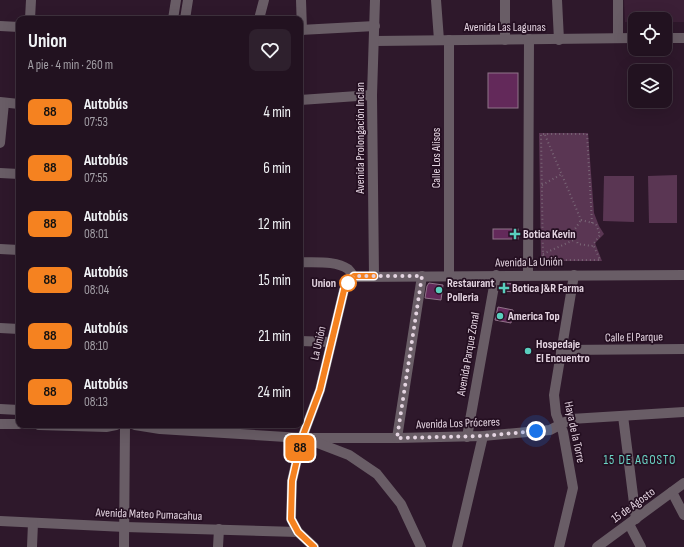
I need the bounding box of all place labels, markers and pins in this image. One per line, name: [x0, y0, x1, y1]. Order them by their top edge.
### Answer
place label: Botica Kevin: [523, 227, 576, 242]
marker: Botica Kevin: [510, 229, 520, 239]
marker: Union: [339, 274, 357, 292]
place label: Union: [311, 276, 336, 291]
place label: Restaurant Polleria: [447, 276, 494, 305]
place label: Botica J&R Farma: [512, 281, 584, 296]
marker: Botica J&R Farma: [499, 283, 509, 293]
marker: Restaurant Polleria: [434, 285, 444, 295]
place label: America Top: [507, 309, 560, 324]
marker: America Top: [495, 311, 505, 321]
place label: Hospedaje El Encuentro: [536, 337, 590, 366]
marker: Hospedaje El Encuentro: [523, 346, 533, 356]

